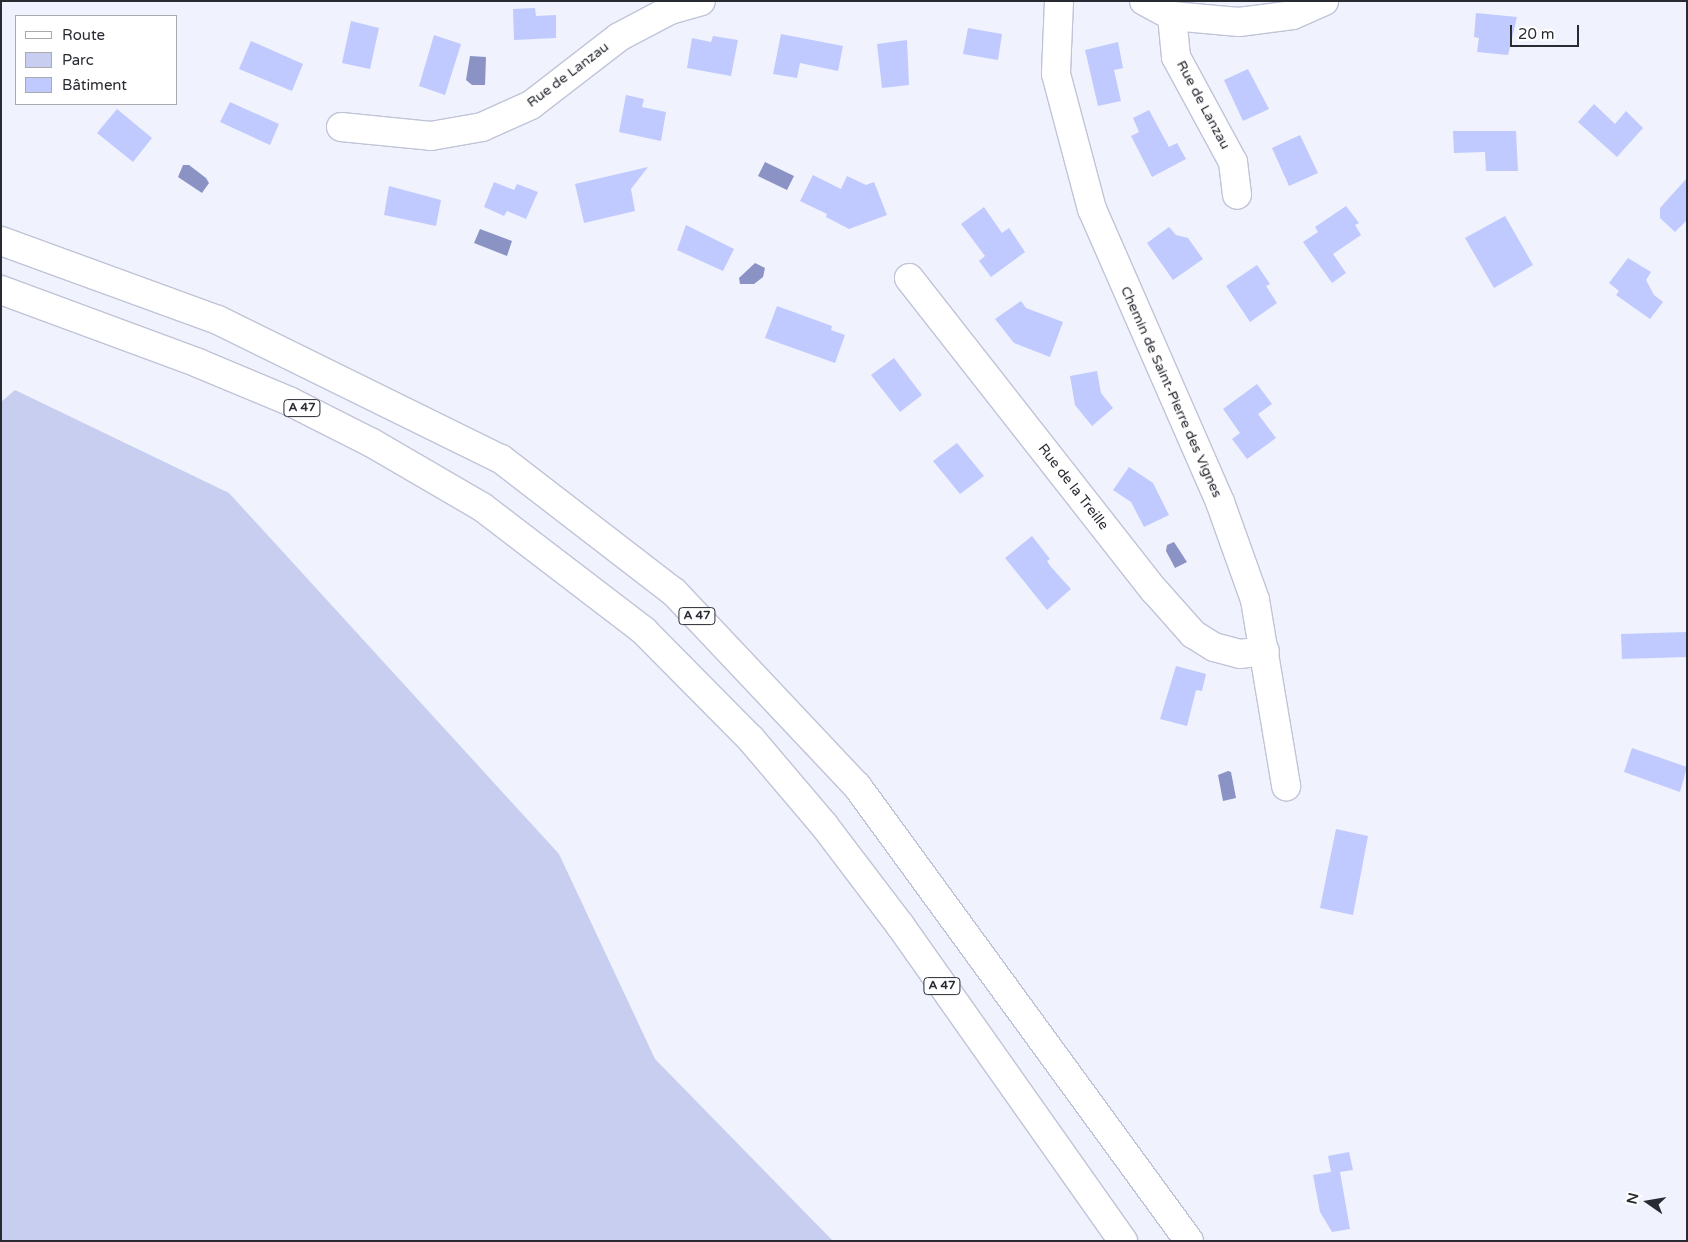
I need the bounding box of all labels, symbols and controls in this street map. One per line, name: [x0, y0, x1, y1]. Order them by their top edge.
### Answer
legend: [15, 15, 178, 105]
scale bar: [1513, 15, 1582, 47]
text: 20 m: [1518, 25, 1555, 43]
text: Route: [62, 26, 105, 44]
street label: Rue de Lanzau: [524, 39, 612, 111]
text: Parc: [62, 51, 94, 69]
street label: Rue de Lanzau: [1173, 58, 1233, 152]
text: Bâtiment: [62, 76, 127, 94]
street label: Chemin de Saint-Pierre des Vignes: [1117, 284, 1225, 500]
road number: A 47: [283, 398, 321, 418]
street label: Rue de la Treille: [1034, 441, 1112, 533]
road number: A 47: [678, 606, 716, 626]
road number: A 47: [923, 976, 961, 996]
north arrow: [1623, 1177, 1673, 1227]
text: N: [1623, 1191, 1642, 1206]

